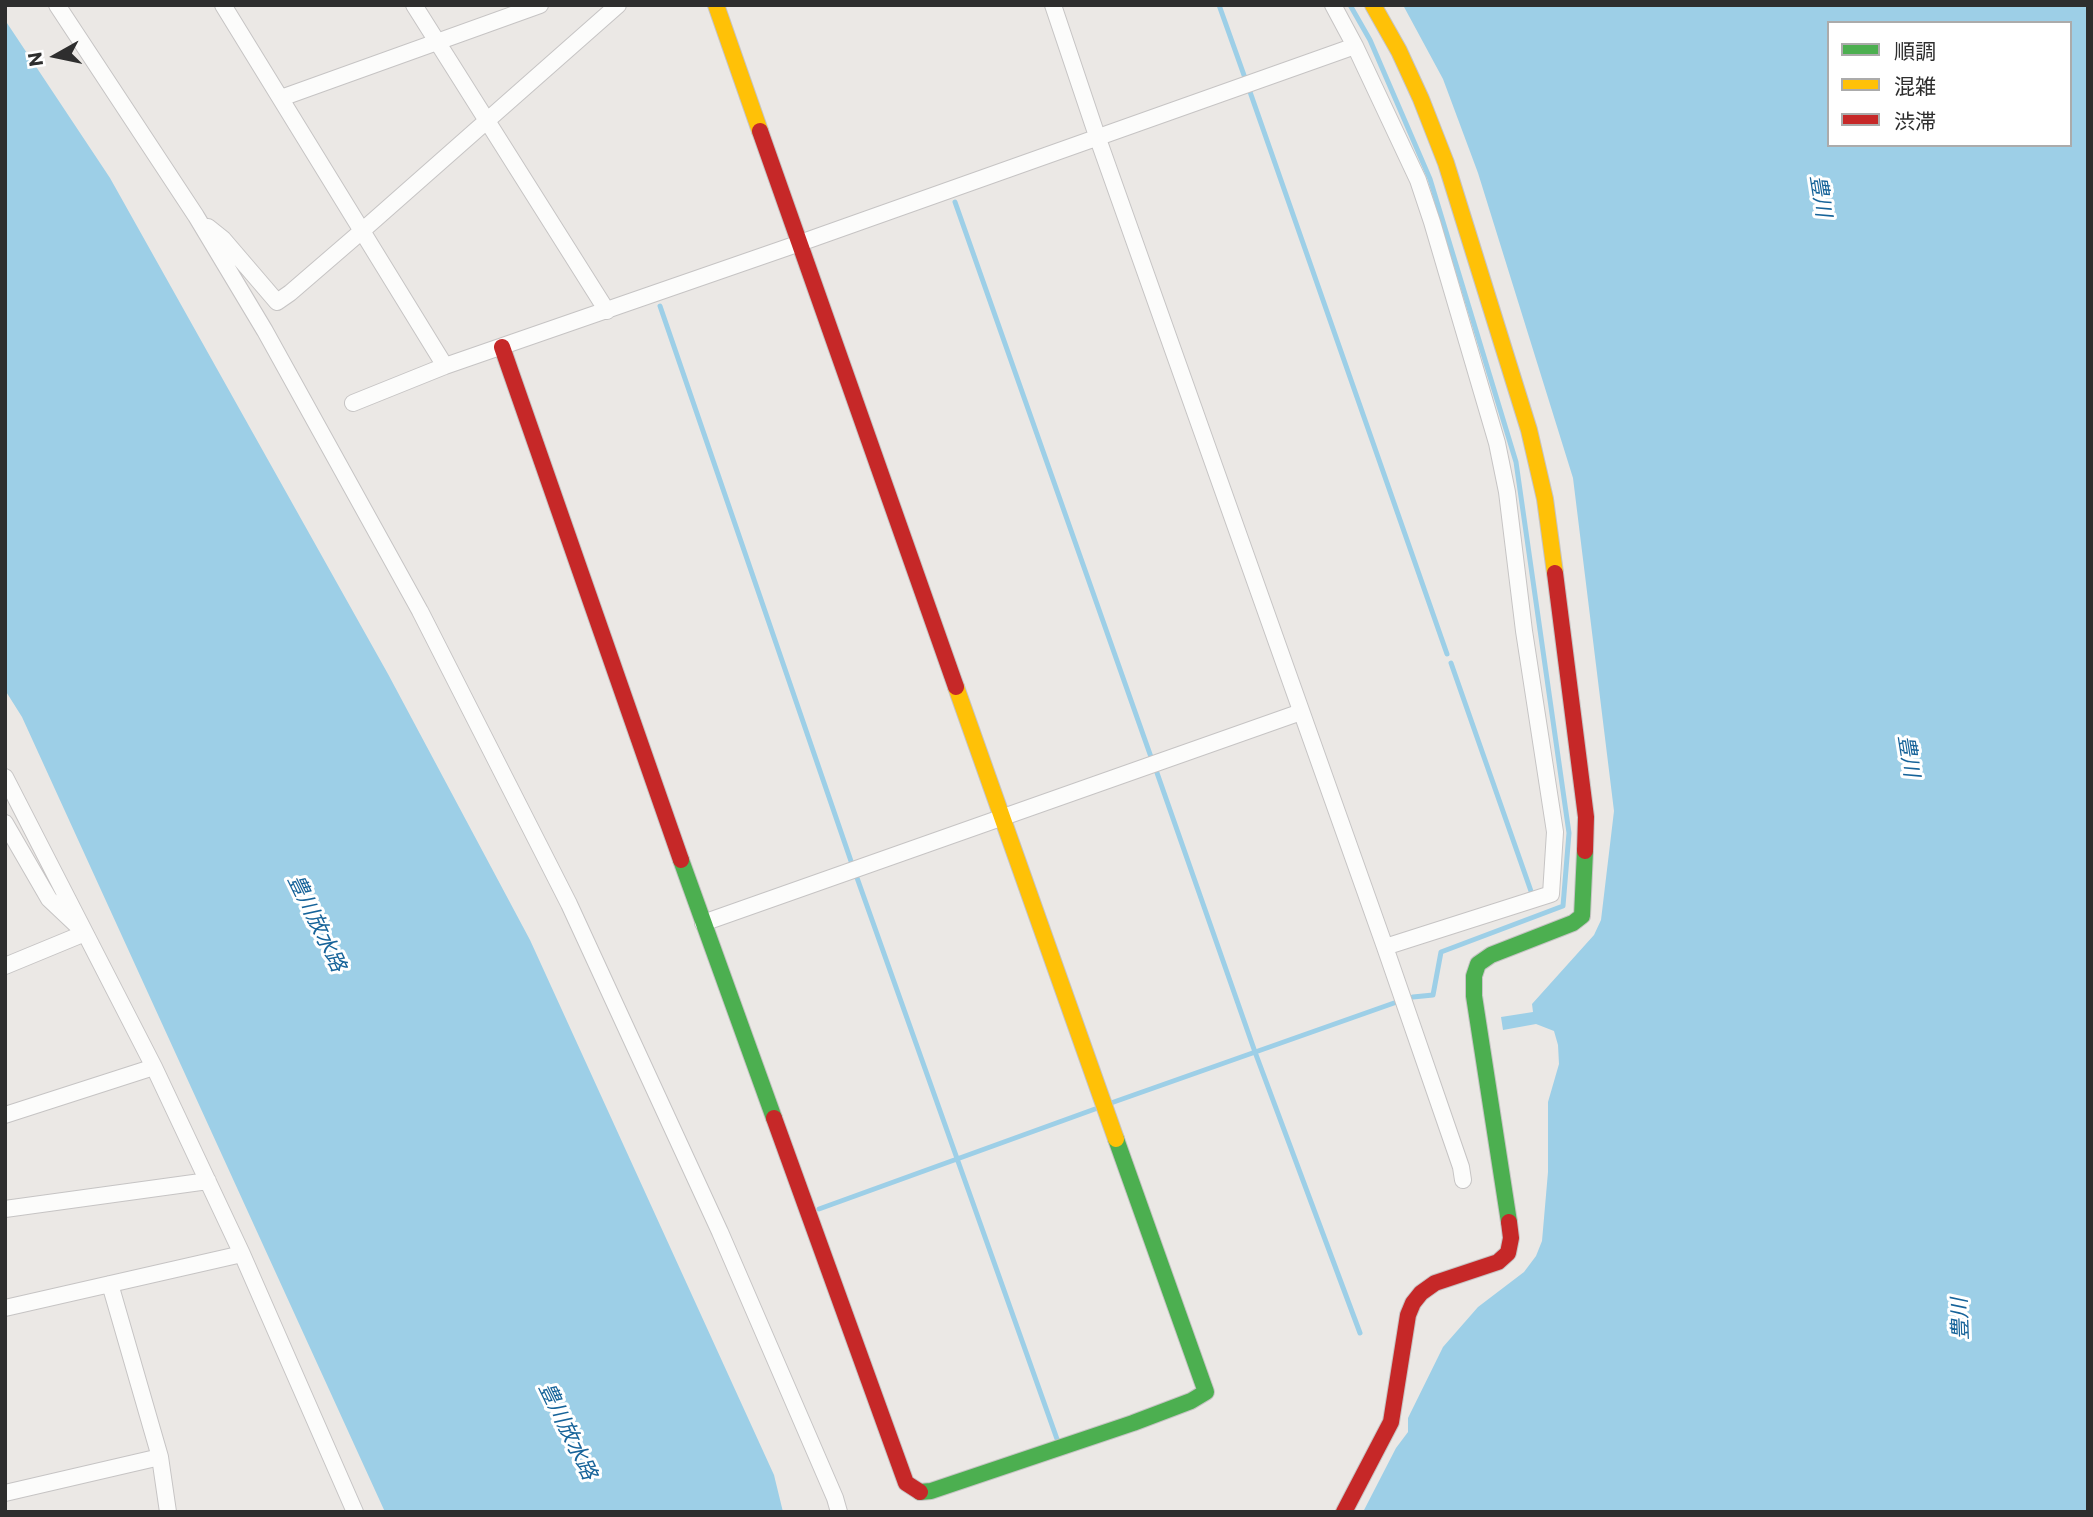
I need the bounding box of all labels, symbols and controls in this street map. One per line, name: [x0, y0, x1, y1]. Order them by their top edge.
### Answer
north arrow: [21, 21, 91, 91]
legend: [1827, 21, 2072, 147]
text: 順調: [1894, 38, 1936, 63]
text: N: [22, 51, 47, 68]
text: 混雑: [1894, 73, 1936, 98]
text: 渋滞: [1894, 108, 1936, 133]
water label: 豊川: [1805, 173, 1837, 219]
water label: 豊川: [1893, 733, 1925, 779]
water label: 豊川放水路: [283, 870, 351, 976]
water label: 豊川: [1947, 1298, 1973, 1340]
water label: 豊川放水路: [534, 1378, 602, 1484]

